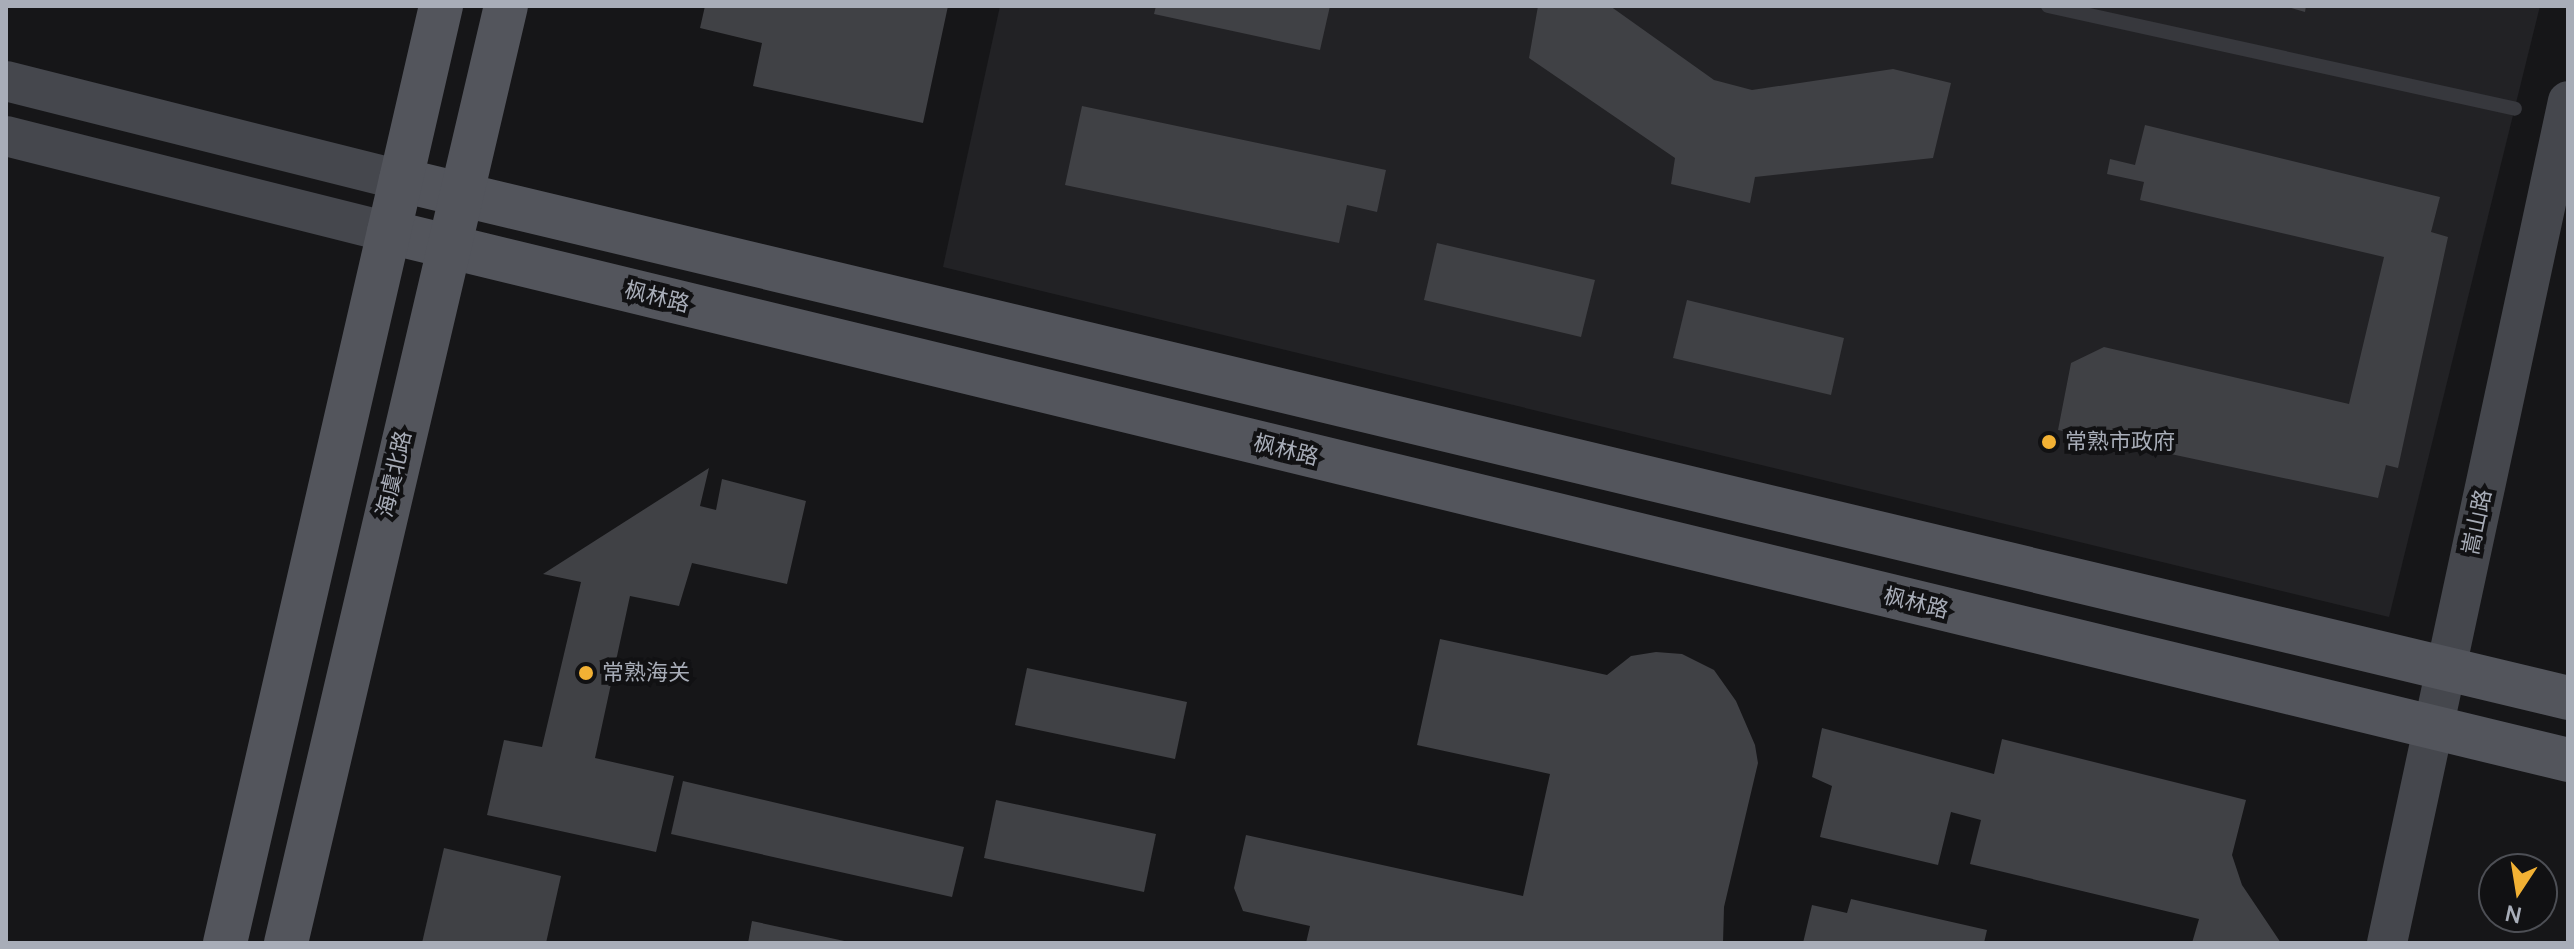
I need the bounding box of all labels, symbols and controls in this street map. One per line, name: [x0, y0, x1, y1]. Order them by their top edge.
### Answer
street label: 枫林路: [622, 276, 692, 318]
street label: 海虞北路: [371, 428, 417, 520]
street label: 枫林路: [1251, 429, 1321, 471]
place label: 常熟市政府: [2065, 429, 2175, 455]
marker: 常熟市政府: [2040, 433, 2058, 451]
street label: 嵩山路: [2457, 487, 2497, 557]
street label: 枫林路: [1881, 582, 1951, 624]
place label: 常熟海关: [602, 660, 690, 686]
marker: 常熟海关: [577, 664, 595, 682]
north arrow: [2478, 853, 2558, 933]
text: N: [2503, 898, 2524, 931]

